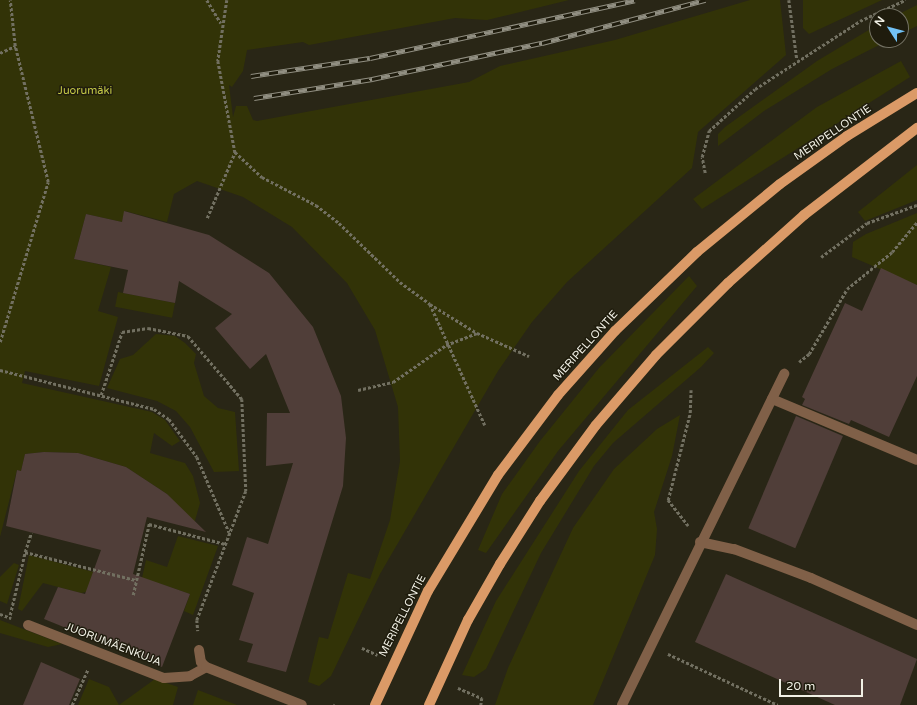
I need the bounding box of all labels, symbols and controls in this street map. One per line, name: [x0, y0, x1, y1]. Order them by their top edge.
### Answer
north arrow: [869, 8, 909, 48]
text: N: [872, 14, 888, 29]
park label: Juorumäki: [58, 84, 112, 98]
street label: MERIPELLONTIE: [792, 102, 874, 164]
street label: MERIPELLONTIE: [551, 308, 621, 384]
street label: MERIPELLONTIE: [377, 573, 429, 659]
street label: JUORUMÄENKUJA: [63, 621, 163, 669]
scale bar: [781, 671, 865, 697]
text: 20 m: [786, 679, 815, 693]

